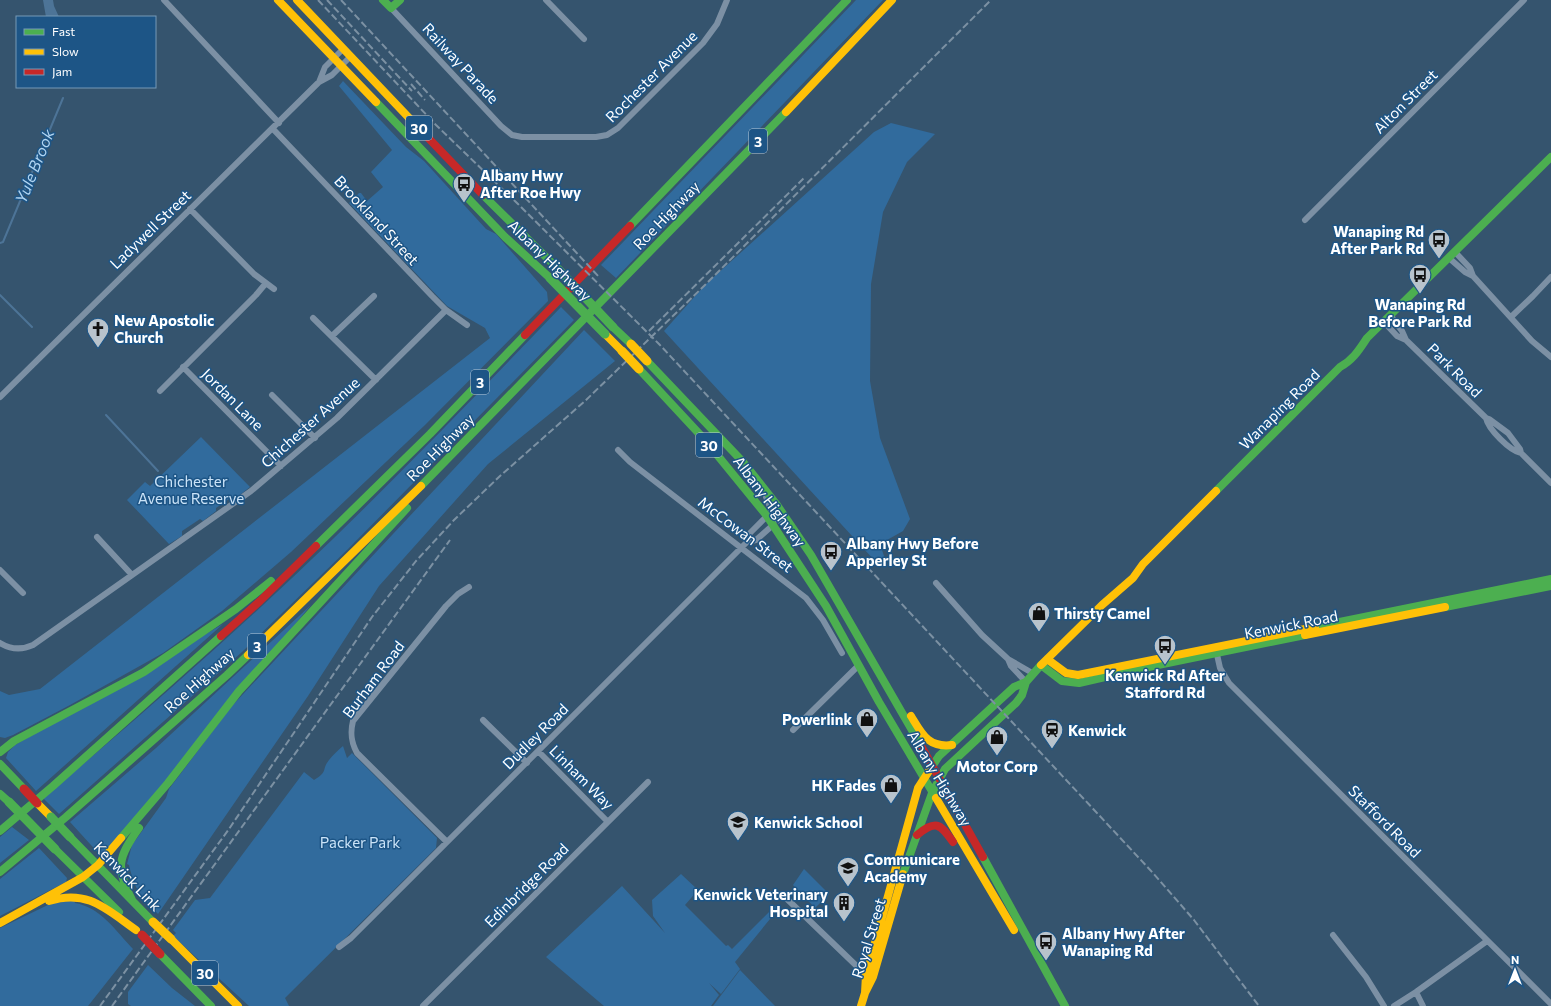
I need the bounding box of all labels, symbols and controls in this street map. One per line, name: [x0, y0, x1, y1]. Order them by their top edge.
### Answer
legend: [16, 16, 156, 88]
street label: Railway Parade: [419, 19, 503, 107]
text: Fast: [52, 24, 75, 38]
street label: Rochester Avenue: [601, 26, 701, 126]
text: Slow: [52, 44, 79, 58]
text: Jam: [52, 64, 72, 79]
street label: Alton Street: [1369, 65, 1441, 137]
road number: 30: [406, 116, 432, 140]
water label: Yule Brook: [11, 126, 58, 206]
road number: 3: [749, 129, 767, 153]
place label: Albany Hwy After Roe Hwy: [480, 166, 582, 201]
bus stop icon: Albany Hwy After Roe Hwy: [451, 171, 477, 204]
street label: Brookland Street: [331, 172, 423, 268]
street label: Roe Highway: [629, 177, 703, 253]
street label: Ladywell Street: [106, 186, 194, 272]
street label: Albany Highway: [505, 216, 596, 304]
place label: Wanaping Rd After Park Rd: [1330, 222, 1424, 257]
bus stop icon: Wanaping Rd After Park Rd: [1426, 227, 1452, 260]
bus stop icon: Wanaping Rd Before Park Rd: [1407, 262, 1433, 295]
place label: Wanaping Rd Before Park Rd: [1368, 295, 1472, 330]
place label: New Apostolic Church: [114, 311, 214, 346]
church icon: New Apostolic Church: [85, 316, 111, 349]
street label: Park Road: [1424, 339, 1486, 401]
street label: Jordan Lane: [198, 364, 268, 434]
street label: Wanaping Road: [1235, 365, 1323, 453]
road number: 3: [471, 370, 489, 394]
street label: Chichester Avenue: [257, 373, 363, 471]
street label: Roe Highway: [402, 409, 478, 485]
road number: 30: [696, 433, 722, 457]
street label: Albany Highway: [730, 452, 810, 550]
park label: Chichester Avenue Reserve: [138, 472, 244, 507]
street label: McCowan Street: [695, 492, 797, 576]
place label: Albany Hwy Before Apperley St: [846, 534, 979, 569]
bus stop icon: Albany Hwy Before Apperley St: [818, 539, 844, 572]
shop icon: Thirsty Camel: [1026, 600, 1052, 633]
place label: Thirsty Camel: [1054, 604, 1150, 622]
street label: Kenwick Road: [1243, 606, 1339, 642]
bus stop icon: Kenwick Rd After Stafford Rd: [1152, 633, 1178, 666]
road number: 3: [248, 634, 266, 658]
street label: Burham Road: [338, 637, 408, 721]
street label: Roe Highway: [160, 644, 238, 716]
place label: Kenwick Rd After Stafford Rd: [1105, 666, 1225, 701]
street label: Dudley Road: [498, 699, 572, 773]
shop icon: Powerlink: [854, 706, 880, 739]
place label: Powerlink: [782, 710, 852, 728]
station icon: Kenwick: [1039, 717, 1065, 750]
place label: Kenwick: [1068, 721, 1127, 739]
shop icon: Motor Corp: [984, 724, 1010, 757]
street label: Albany Highway: [904, 727, 976, 830]
street label: Linham Way: [546, 741, 618, 813]
place label: Motor Corp: [956, 757, 1038, 775]
shop icon: HK Fades: [878, 772, 904, 805]
place label: HK Fades: [811, 776, 876, 794]
street label: Stafford Road: [1345, 781, 1425, 861]
school or university icon: Kenwick School: [725, 809, 751, 842]
place label: Kenwick School: [754, 813, 863, 831]
park label: Packer Park: [320, 833, 400, 851]
street label: Kenwick Link: [90, 838, 166, 914]
street label: Edinbridge Road: [480, 839, 572, 931]
place label: Communicare Academy: [864, 850, 960, 885]
school or university icon: Communicare Academy: [835, 855, 861, 888]
place label: Kenwick Veterinary Hospital: [693, 885, 829, 920]
building icon: Kenwick Veterinary Hospital: [831, 890, 857, 923]
street label: Royal Street: [847, 896, 889, 980]
place label: Albany Hwy After Wanaping Rd: [1062, 924, 1185, 959]
bus stop icon: Albany Hwy After Wanaping Rd: [1033, 929, 1059, 962]
north arrow: [1495, 950, 1535, 990]
text: N: [1511, 953, 1519, 966]
road number: 30: [192, 961, 218, 985]

